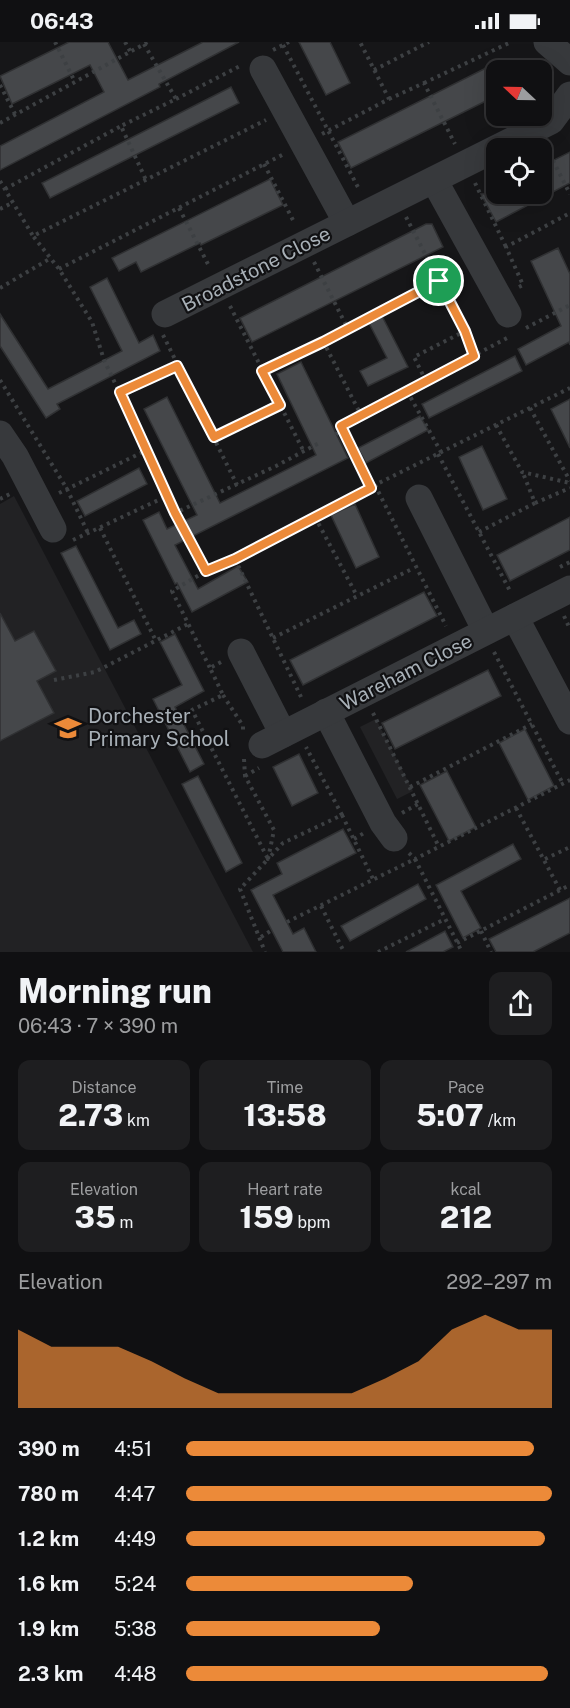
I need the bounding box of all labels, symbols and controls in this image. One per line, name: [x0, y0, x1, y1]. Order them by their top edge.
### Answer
text: 06:43: [30, 8, 94, 34]
north arrow: [486, 60, 552, 126]
map controls: [486, 60, 552, 204]
button: locate: [486, 138, 552, 204]
street label: Broadstone Close: [178, 221, 334, 317]
pin: [413, 255, 464, 306]
icon: arrive: [422, 264, 455, 297]
street label: Wareham Close: [336, 628, 476, 716]
place label: Dorchester Primary School: [88, 704, 230, 751]
school or university icon: Dorchester Primary School: [53, 713, 83, 743]
text: Morning run: [18, 972, 212, 1010]
button: share: [489, 972, 552, 1035]
text: 06:43 · 7 × 390 m: [18, 1014, 178, 1038]
text: Distance: [72, 1078, 136, 1097]
text: Time: [267, 1078, 303, 1097]
text: Pace: [448, 1078, 484, 1097]
text: 2.73: [58, 1097, 123, 1133]
text: 13:58: [243, 1097, 327, 1133]
text: 5:07: [416, 1097, 484, 1133]
text: km: [123, 1111, 150, 1130]
text: /km: [484, 1111, 516, 1130]
text: Elevation: [70, 1180, 138, 1199]
text: Heart rate: [247, 1180, 323, 1199]
text: kcal: [451, 1180, 481, 1199]
text: 35: [75, 1199, 116, 1235]
text: 159: [240, 1199, 294, 1235]
text: 212: [440, 1199, 492, 1235]
text: m: [116, 1213, 133, 1232]
text: bpm: [294, 1213, 330, 1232]
text: Elevation: [18, 1270, 103, 1294]
text: 292–297 m: [446, 1270, 552, 1294]
text: 390 m: [18, 1437, 80, 1461]
text: 4:51: [114, 1437, 152, 1461]
text: 780 m: [18, 1482, 79, 1506]
text: 4:47: [114, 1482, 156, 1506]
text: 1.2 km: [18, 1527, 79, 1551]
text: 4:49: [114, 1527, 156, 1551]
text: 1.6 km: [18, 1572, 79, 1596]
text: 5:24: [114, 1572, 156, 1596]
text: 1.9 km: [18, 1617, 79, 1641]
text: 5:38: [114, 1617, 157, 1641]
text: 2.3 km: [18, 1662, 83, 1686]
text: 4:48: [114, 1662, 156, 1686]

